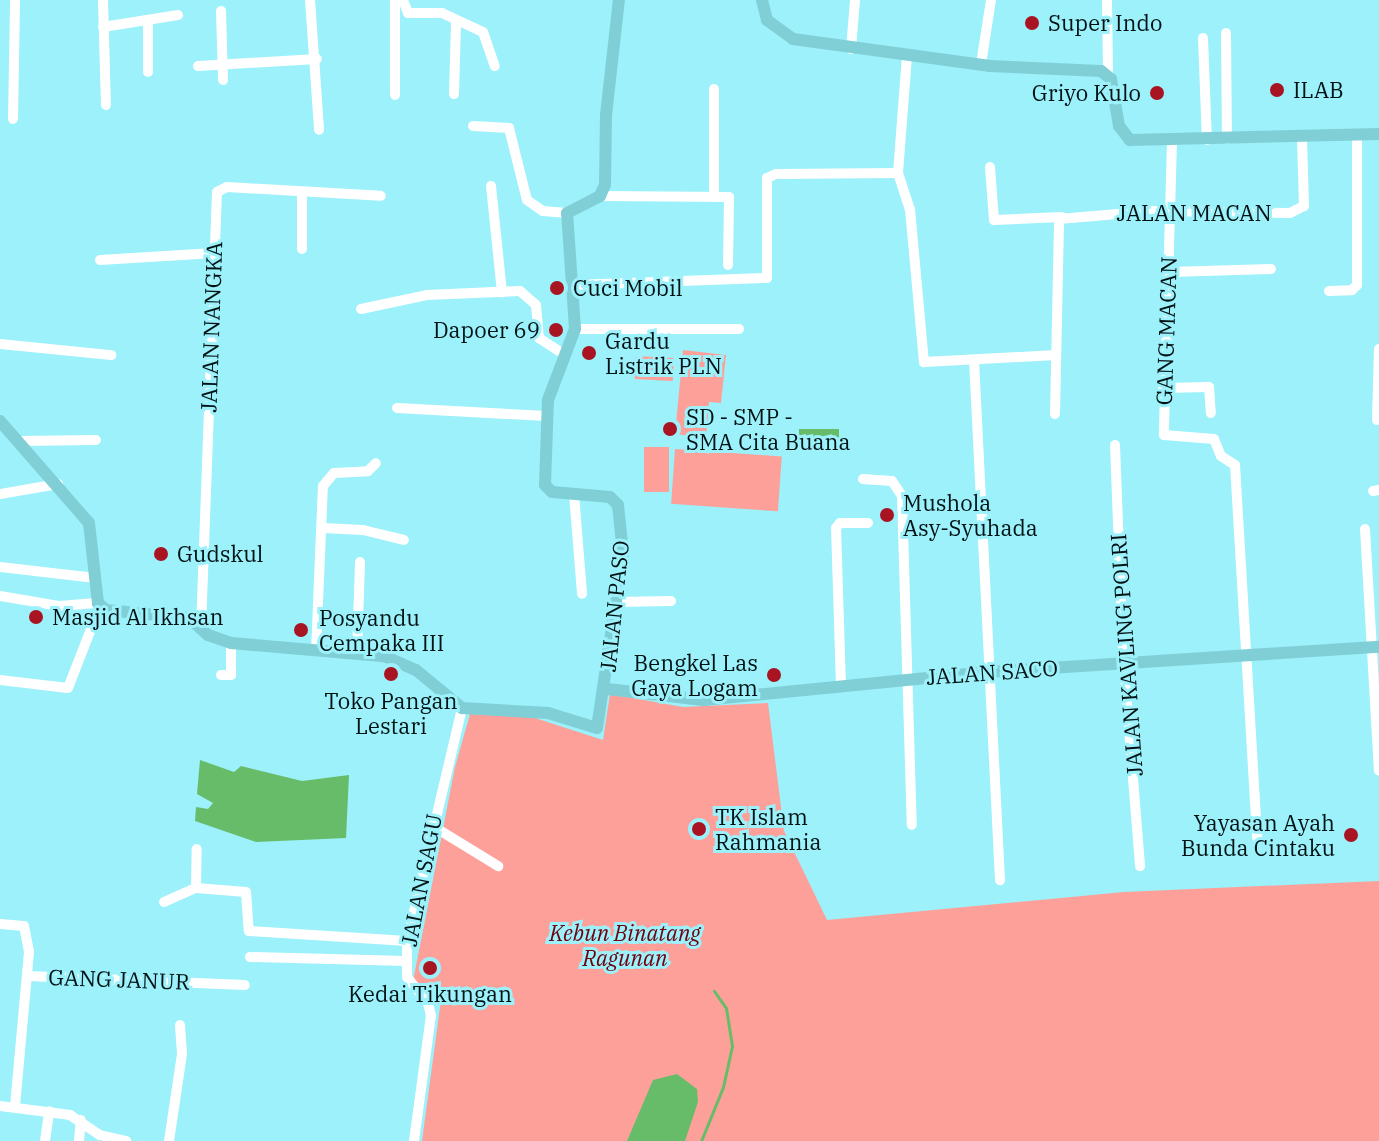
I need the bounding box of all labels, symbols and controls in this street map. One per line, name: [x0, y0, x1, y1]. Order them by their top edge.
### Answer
place label: Super Indo: [1048, 10, 1162, 36]
marker: Super Indo: [1023, 14, 1041, 32]
place label: ILAB: [1293, 77, 1344, 103]
place label: Griyo Kulo: [1032, 80, 1141, 106]
marker: ILAB: [1268, 81, 1286, 99]
marker: Griyo Kulo: [1148, 84, 1166, 102]
street label: JALAN MACAN: [1116, 200, 1272, 226]
street label: JALAN NANGKA: [195, 241, 227, 413]
street label: GANG MACAN: [1150, 256, 1182, 406]
place label: Cuci Mobil: [573, 275, 683, 301]
marker: Cuci Mobil: [548, 279, 566, 297]
place label: Dapoer 69: [433, 317, 540, 343]
marker: Dapoer 69: [547, 321, 565, 339]
place label: Gardu Listrik PLN: [605, 327, 722, 378]
marker: Gardu Listrik PLN: [580, 344, 598, 362]
place label: SD - SMP - SMA Cita Buana: [686, 403, 851, 454]
marker: SD - SMP - SMA Cita Buana: [661, 420, 679, 438]
place label: Mushola Asy-Syuhada: [903, 489, 1038, 540]
marker: Mushola Asy-Syuhada: [878, 506, 896, 524]
street label: JALAN KAVLING POLRI: [1104, 533, 1148, 777]
street label: JALAN PASO: [594, 539, 634, 673]
place label: Gudskul: [177, 541, 263, 567]
marker: Gudskul: [152, 545, 170, 563]
place label: Masjid Al Ikhsan: [52, 604, 224, 630]
place label: Posyandu Cempaka III: [319, 604, 444, 656]
marker: Masjid Al Ikhsan: [27, 608, 45, 626]
marker: Posyandu Cempaka III: [290, 619, 312, 641]
place label: Bengkel Las Gaya Logam: [631, 649, 758, 700]
street label: JALAN SACO: [925, 654, 1059, 690]
marker: Toko Pangan Lestari: [382, 665, 400, 683]
marker: Bengkel Las Gaya Logam: [765, 666, 783, 684]
place label: Toko Pangan Lestari: [324, 687, 458, 738]
place label: TK Islam Rahmania: [715, 803, 822, 854]
place label: Yayasan Ayah Bunda Cintaku: [1181, 809, 1335, 860]
street label: JALAN SAGU: [395, 811, 447, 949]
marker: TK Islam Rahmania: [690, 820, 708, 838]
marker: Yayasan Ayah Bunda Cintaku: [1342, 826, 1360, 844]
park label: Kebun Binatang Ragunan: [549, 919, 701, 970]
marker: Kedai Tikungan: [421, 959, 439, 977]
street label: GANG JANUR: [48, 963, 190, 995]
place label: Kedai Tikungan: [348, 981, 512, 1007]

